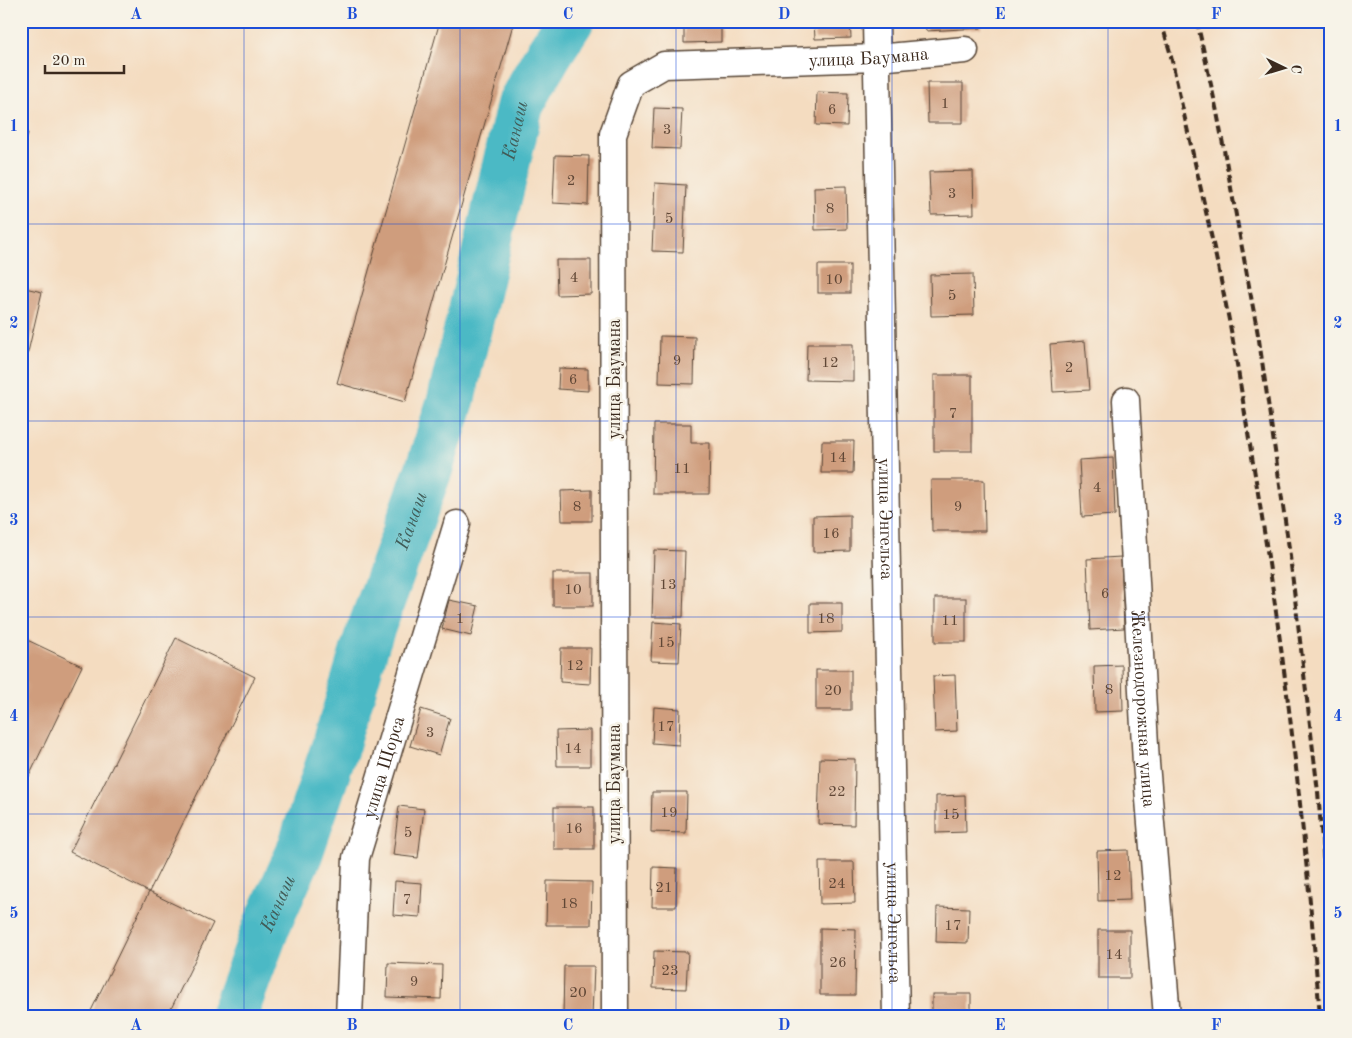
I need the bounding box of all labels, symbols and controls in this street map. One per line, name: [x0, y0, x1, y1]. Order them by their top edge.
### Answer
text: A: [130, 7, 142, 23]
text: B: [346, 7, 358, 23]
text: C: [563, 7, 573, 23]
text: D: [778, 7, 790, 23]
text: E: [994, 7, 1006, 23]
text: F: [1211, 7, 1222, 23]
scale bar: [45, 42, 124, 74]
north arrow: [1260, 42, 1310, 92]
street label: улица Баумана: [808, 45, 930, 70]
text: 20 m: [52, 54, 86, 69]
text: С: [1289, 64, 1303, 74]
house number: 1: [941, 97, 949, 112]
water label: Канаш: [500, 99, 533, 163]
house number: 6: [828, 103, 836, 118]
text: 1: [9, 119, 19, 135]
text: 1: [1333, 119, 1343, 135]
house number: 3: [663, 123, 671, 138]
house number: 2: [567, 174, 575, 189]
house number: 3: [948, 187, 956, 202]
house number: 8: [826, 202, 834, 217]
house number: 5: [665, 212, 673, 227]
house number: 4: [570, 271, 578, 286]
house number: 10: [825, 273, 843, 288]
house number: 5: [948, 289, 956, 304]
text: 2: [9, 316, 19, 332]
text: 2: [1333, 316, 1343, 332]
street label: улица Баумана: [606, 319, 624, 439]
house number: 9: [673, 354, 681, 369]
house number: 12: [821, 356, 839, 371]
house number: 2: [1065, 361, 1073, 376]
house number: 6: [569, 373, 577, 388]
house number: 7: [949, 407, 957, 422]
house number: 14: [829, 451, 847, 466]
street label: улица Энгельса: [875, 458, 895, 580]
house number: 11: [673, 462, 691, 477]
house number: 4: [1093, 481, 1101, 496]
water label: Канаш: [393, 490, 432, 553]
house number: 8: [573, 500, 581, 515]
house number: 9: [954, 500, 962, 515]
text: 3: [9, 513, 19, 529]
text: 3: [1333, 513, 1343, 529]
house number: 16: [822, 527, 840, 542]
house number: 13: [659, 578, 677, 593]
house number: 10: [564, 583, 582, 598]
house number: 6: [1101, 587, 1109, 602]
street label: Железнодорожная улица: [1128, 609, 1158, 808]
house number: 1: [456, 612, 464, 627]
house number: 18: [817, 612, 835, 627]
house number: 11: [941, 614, 959, 629]
house number: 15: [657, 636, 675, 651]
house number: 12: [566, 659, 584, 674]
house number: 8: [1105, 683, 1113, 698]
house number: 20: [824, 684, 842, 699]
text: 4: [9, 709, 19, 725]
text: 4: [1333, 709, 1343, 725]
street label: улица Щорса: [360, 714, 408, 821]
house number: 17: [657, 720, 675, 735]
street label: улица Баумана: [606, 724, 624, 844]
house number: 3: [426, 726, 434, 741]
house number: 14: [564, 742, 582, 757]
house number: 22: [828, 785, 846, 800]
house number: 19: [660, 806, 678, 821]
house number: 15: [942, 808, 960, 823]
house number: 16: [565, 822, 583, 837]
house number: 5: [404, 826, 412, 841]
street label: улица Энгельса: [883, 862, 903, 984]
house number: 12: [1104, 869, 1122, 884]
water label: Канаш: [258, 873, 300, 936]
house number: 24: [828, 877, 846, 892]
house number: 21: [655, 881, 673, 896]
house number: 7: [403, 893, 411, 908]
house number: 18: [560, 897, 578, 912]
text: 5: [9, 906, 19, 922]
text: 5: [1333, 906, 1343, 922]
house number: 17: [944, 919, 962, 934]
house number: 14: [1105, 948, 1123, 963]
house number: 26: [829, 956, 847, 971]
house number: 23: [661, 964, 679, 979]
house number: 9: [410, 975, 418, 990]
house number: 20: [569, 986, 587, 1001]
text: A: [130, 1018, 142, 1034]
text: B: [346, 1018, 358, 1034]
text: C: [563, 1018, 573, 1034]
text: D: [778, 1018, 790, 1034]
text: E: [994, 1018, 1006, 1034]
text: F: [1211, 1018, 1222, 1034]

